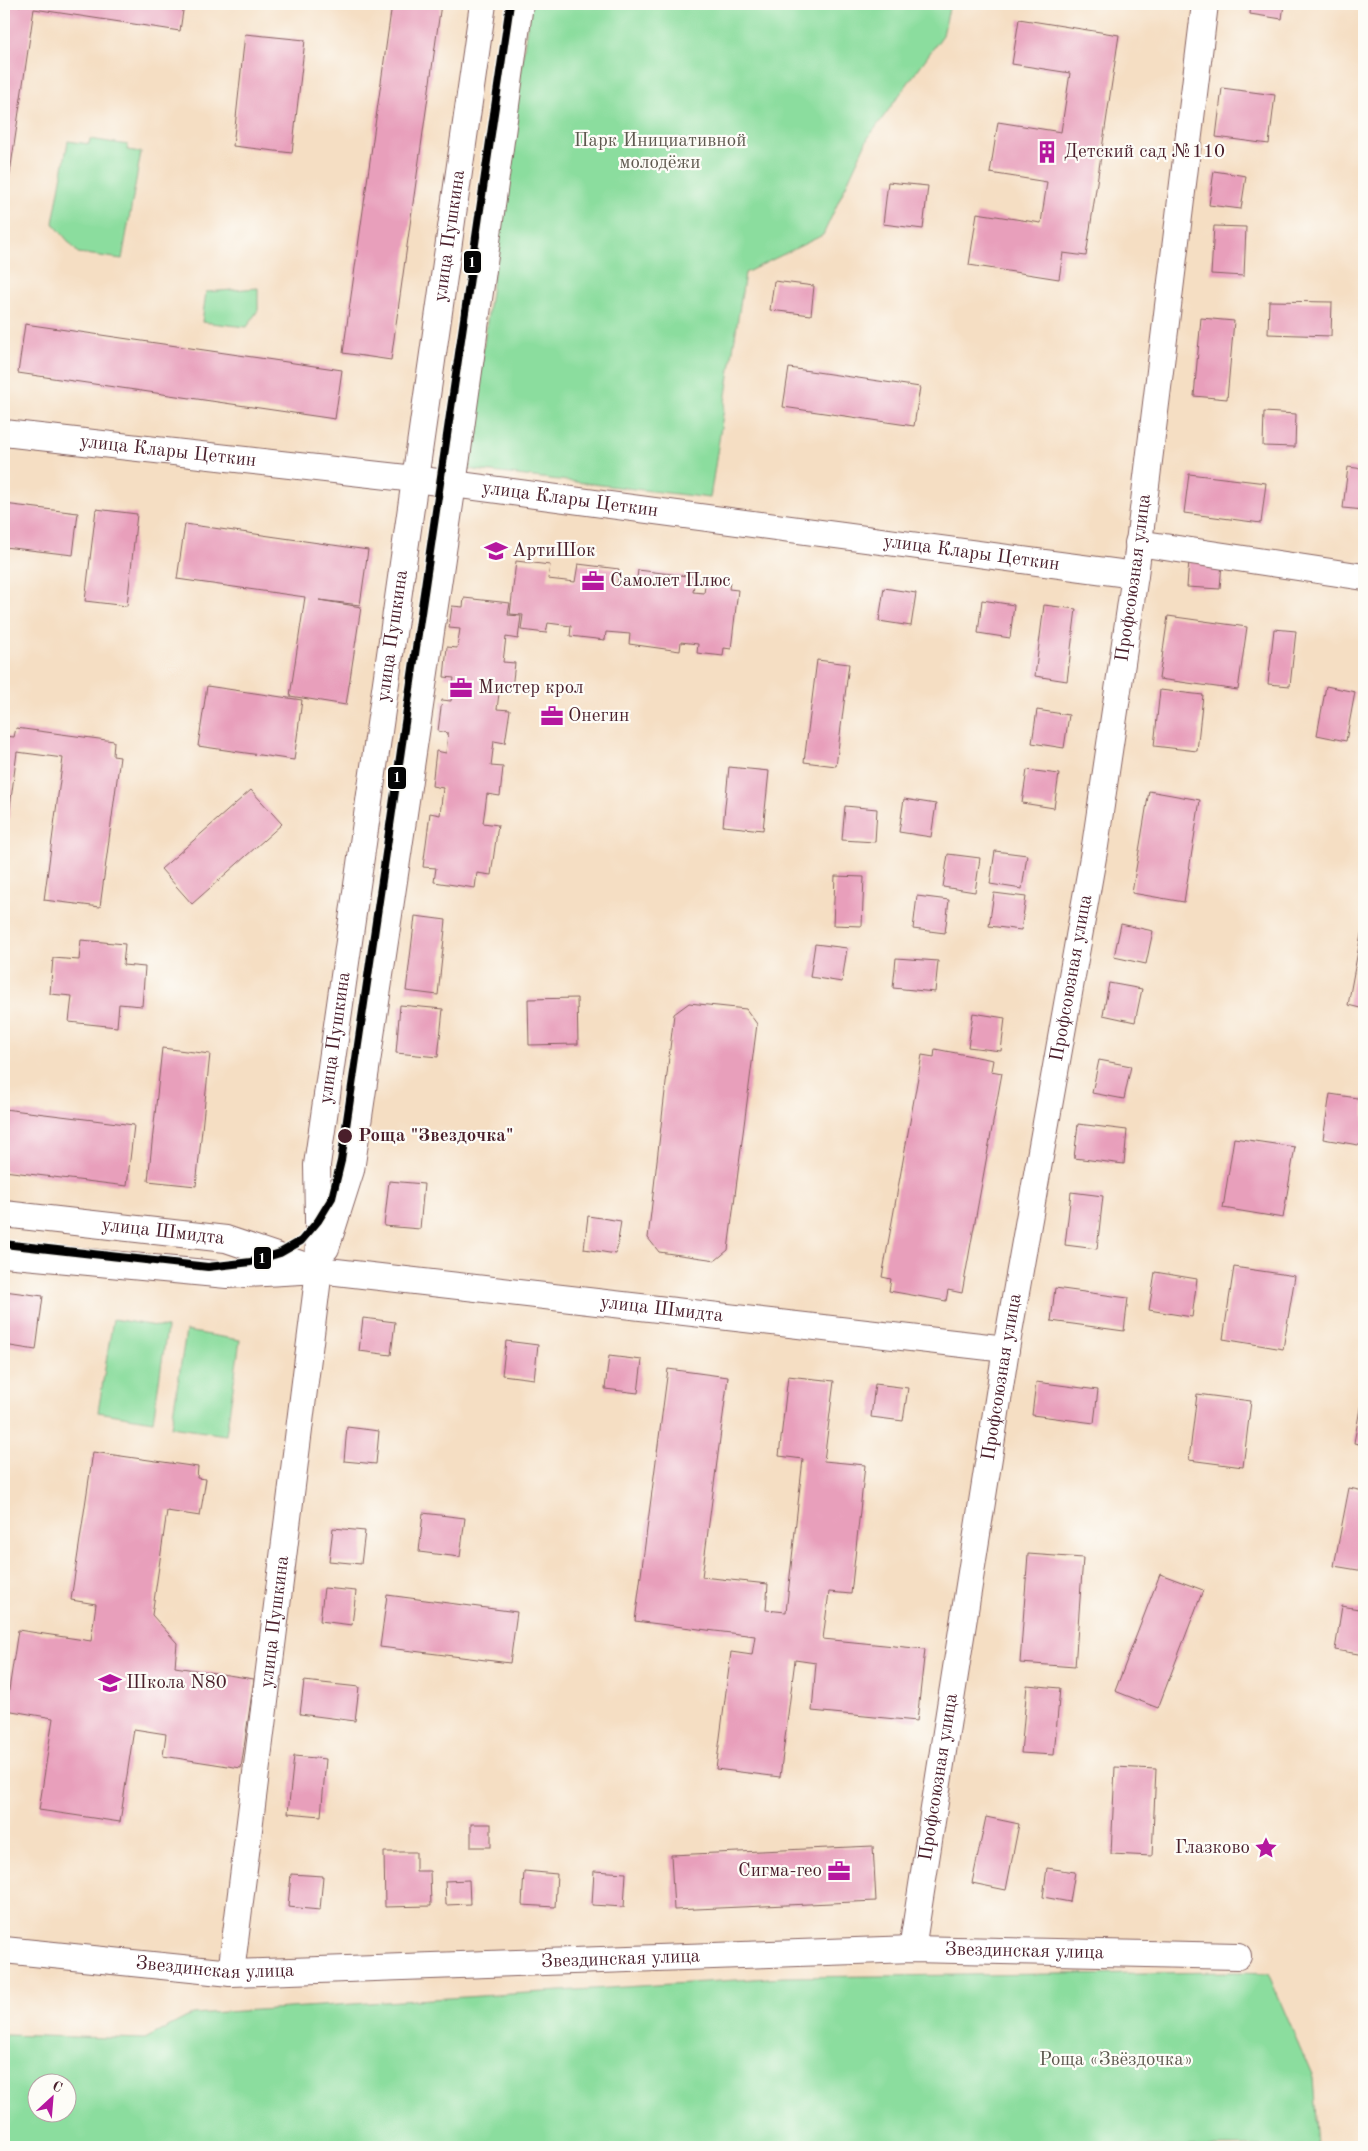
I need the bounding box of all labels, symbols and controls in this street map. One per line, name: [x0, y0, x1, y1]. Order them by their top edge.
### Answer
park label: Парк Инициативной молодёжи: [574, 132, 746, 173]
building icon: Детский сад №110: [1034, 139, 1060, 165]
place label: Детский сад №110: [1064, 143, 1225, 162]
street label: улица Пушкина: [431, 168, 469, 303]
line badge: 1: [463, 250, 482, 274]
text: 1: [468, 256, 476, 270]
street label: улица Клары Цеткин: [79, 432, 257, 471]
street label: улица Клары Цеткин: [481, 479, 659, 521]
street label: Профсоюзная улица: [1113, 492, 1154, 663]
street label: улица Клары Цеткин: [882, 532, 1061, 574]
school or university icon: АртиШок: [483, 538, 509, 564]
place label: АртиШок: [512, 542, 596, 561]
street label: улица Пушкина: [374, 568, 412, 703]
office icon: Самолет Плюс: [580, 568, 606, 594]
place label: Самолет Плюс: [610, 572, 731, 591]
office icon: Мистер крол: [448, 675, 474, 701]
place label: Мистер крол: [478, 679, 584, 698]
office icon: Онегин: [539, 703, 565, 729]
place label: Онегин: [568, 707, 629, 726]
line badge: 1: [387, 766, 407, 790]
text: 1: [393, 771, 401, 785]
street label: Профсоюзная улица: [1048, 893, 1096, 1063]
street label: улица Пушкина: [316, 970, 354, 1105]
marker: Роща "Звездочка": [336, 1127, 354, 1145]
place label: Роща "Звездочка": [358, 1127, 513, 1146]
street label: улица Шмидта: [100, 1216, 226, 1248]
line badge: 1: [253, 1246, 272, 1270]
text: 1: [258, 1252, 266, 1266]
street label: Профсоюзная улица: [979, 1291, 1025, 1462]
street label: улица Шмидта: [599, 1293, 725, 1326]
street label: улица Пушкина: [257, 1554, 293, 1689]
school or university icon: Школа N80: [97, 1670, 123, 1696]
place label: Школа N80: [126, 1674, 227, 1693]
street label: Профсоюзная улица: [916, 1691, 962, 1862]
place icon: Глазково: [1253, 1835, 1279, 1861]
place label: Глазково: [1175, 1839, 1250, 1858]
office icon: Сигма-гео: [826, 1858, 852, 1884]
place label: Сигма-гео: [738, 1862, 822, 1881]
street label: Звездинская улица: [945, 1940, 1105, 1963]
street label: Звездинская улица: [541, 1947, 701, 1972]
street label: Звездинская улица: [135, 1954, 295, 1983]
park label: Роща «Звёздочка»: [1039, 2051, 1193, 2070]
north arrow: [28, 2074, 78, 2124]
text: С: [50, 2079, 64, 2096]

